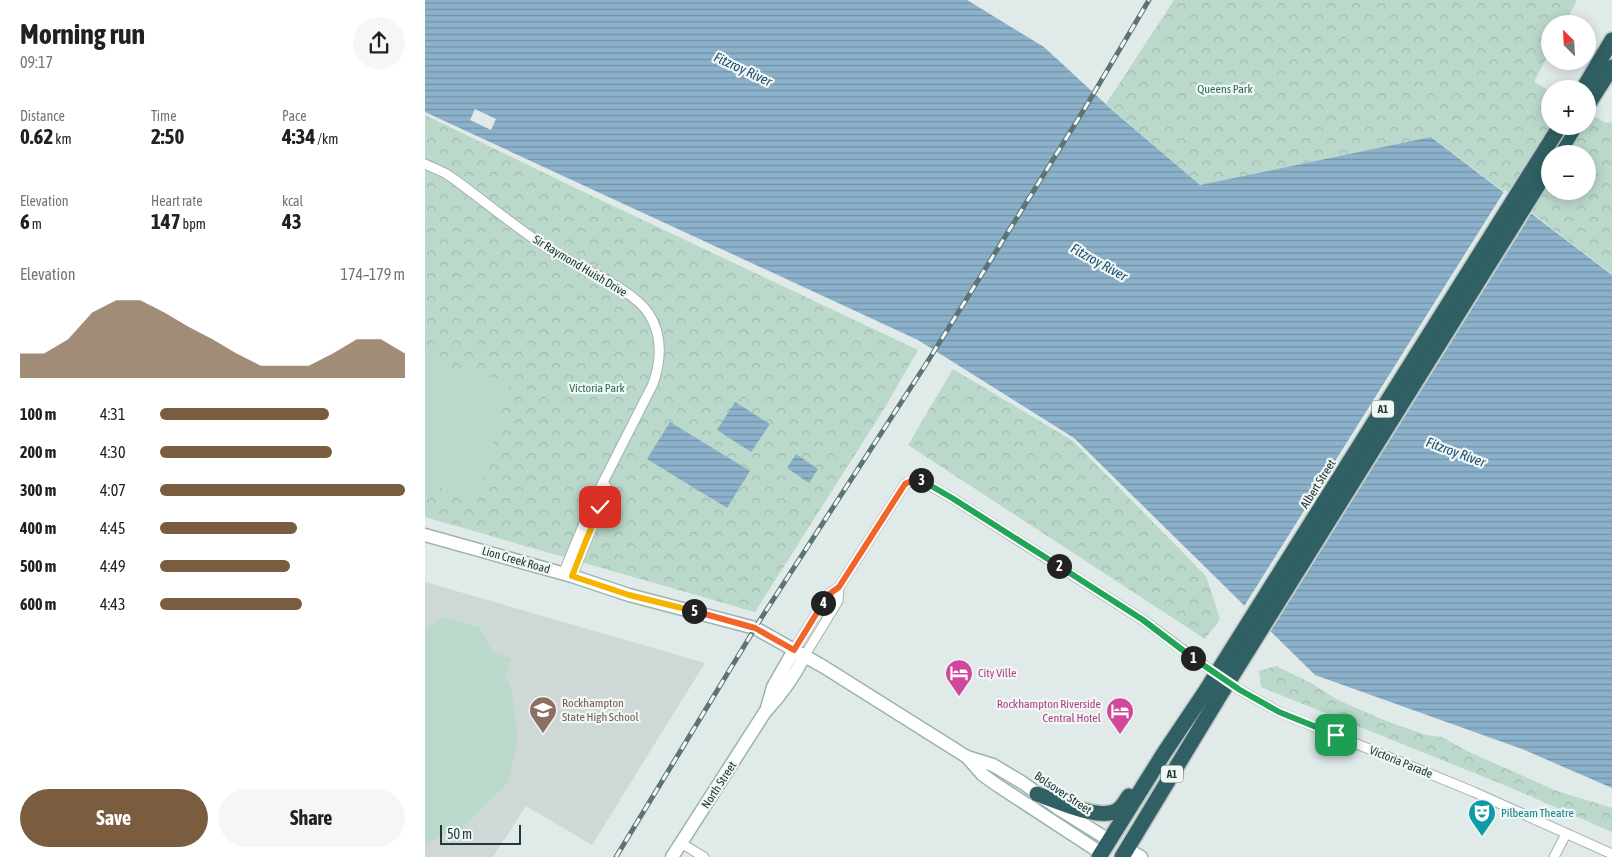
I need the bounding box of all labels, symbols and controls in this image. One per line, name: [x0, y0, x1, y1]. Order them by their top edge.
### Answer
north arrow: [1541, 15, 1596, 70]
map controls: [1541, 15, 1596, 200]
button: share: [353, 17, 405, 69]
text: Morning run: [20, 18, 145, 50]
water label: Fitzroy River: [711, 49, 775, 90]
text: 09:17: [20, 53, 53, 71]
button: +: [1541, 80, 1596, 135]
park label: Queens Park: [1197, 82, 1253, 96]
text: Distance: [20, 108, 65, 124]
text: Time: [151, 108, 177, 124]
text: Pace: [282, 108, 307, 124]
text: 0.62: [20, 124, 53, 148]
text: 2:50: [151, 124, 184, 148]
text: 4:34: [282, 124, 315, 148]
text: km: [53, 131, 72, 147]
text: /km: [315, 131, 338, 147]
button: −: [1541, 145, 1596, 200]
text: Elevation: [20, 193, 69, 209]
text: Heart rate: [151, 193, 203, 209]
text: kcal: [282, 193, 303, 209]
text: 6: [20, 209, 30, 233]
text: 147: [151, 209, 181, 233]
text: 43: [282, 209, 302, 233]
text: m: [30, 216, 42, 232]
text: bpm: [181, 216, 206, 232]
street label: Sir Raymond Huish Drive: [530, 232, 630, 300]
water label: Fitzroy River: [1068, 240, 1131, 284]
text: Elevation: [20, 265, 75, 283]
text: 174–179 m: [341, 265, 405, 283]
park label: Victoria Park: [569, 381, 626, 395]
road number: A1: [1372, 400, 1394, 418]
text: 100 m: [20, 405, 56, 423]
text: 4:31: [100, 405, 125, 423]
water label: Fitzroy River: [1424, 434, 1489, 470]
text: 200 m: [20, 443, 56, 461]
text: 4:30: [100, 443, 125, 461]
street label: Albert Street: [1297, 456, 1339, 511]
pin: 3: [909, 468, 933, 492]
text: 3: [918, 472, 925, 488]
text: 300 m: [20, 481, 56, 499]
text: 4:07: [100, 481, 126, 499]
pin: [579, 486, 621, 528]
icon: check: [586, 493, 614, 521]
text: 400 m: [20, 519, 56, 537]
text: 4:45: [100, 519, 125, 537]
street label: Lion Creek Road: [480, 544, 552, 576]
pin: 2: [1047, 554, 1071, 578]
text: 500 m: [20, 557, 56, 575]
text: 4:49: [100, 557, 125, 575]
text: 2: [1056, 558, 1063, 574]
pin: 4: [811, 590, 835, 616]
text: 600 m: [20, 595, 56, 613]
text: 4:43: [100, 595, 125, 613]
text: 4: [820, 595, 827, 611]
pin: 5: [681, 598, 707, 624]
text: 5: [691, 603, 698, 619]
pin: 1: [1181, 646, 1205, 670]
text: 1: [1190, 650, 1197, 666]
hotel icon: City Ville: [944, 658, 974, 697]
place label: City Ville: [978, 666, 1017, 680]
school or university icon: Rockhampton State High School: [528, 695, 558, 734]
place label: Rockhampton State High School: [562, 696, 639, 724]
hotel icon: Rockhampton Riverside Central Hotel: [1105, 696, 1135, 735]
place label: Rockhampton Riverside Central Hotel: [997, 697, 1102, 725]
pin: [1315, 714, 1357, 756]
icon: arrive: [1322, 721, 1350, 749]
street label: Victoria Parade: [1367, 743, 1435, 781]
street label: North Street: [699, 758, 740, 811]
road number: A1: [1161, 766, 1183, 782]
street label: Bolsover Street: [1032, 769, 1095, 818]
button: Save: [20, 789, 208, 847]
button: Share: [218, 789, 405, 847]
theatre icon: Pilbeam Theatre: [1467, 798, 1497, 837]
place label: Pilbeam Theatre: [1501, 806, 1574, 820]
scale bar: [440, 822, 521, 845]
text: 50 m: [447, 826, 472, 842]

